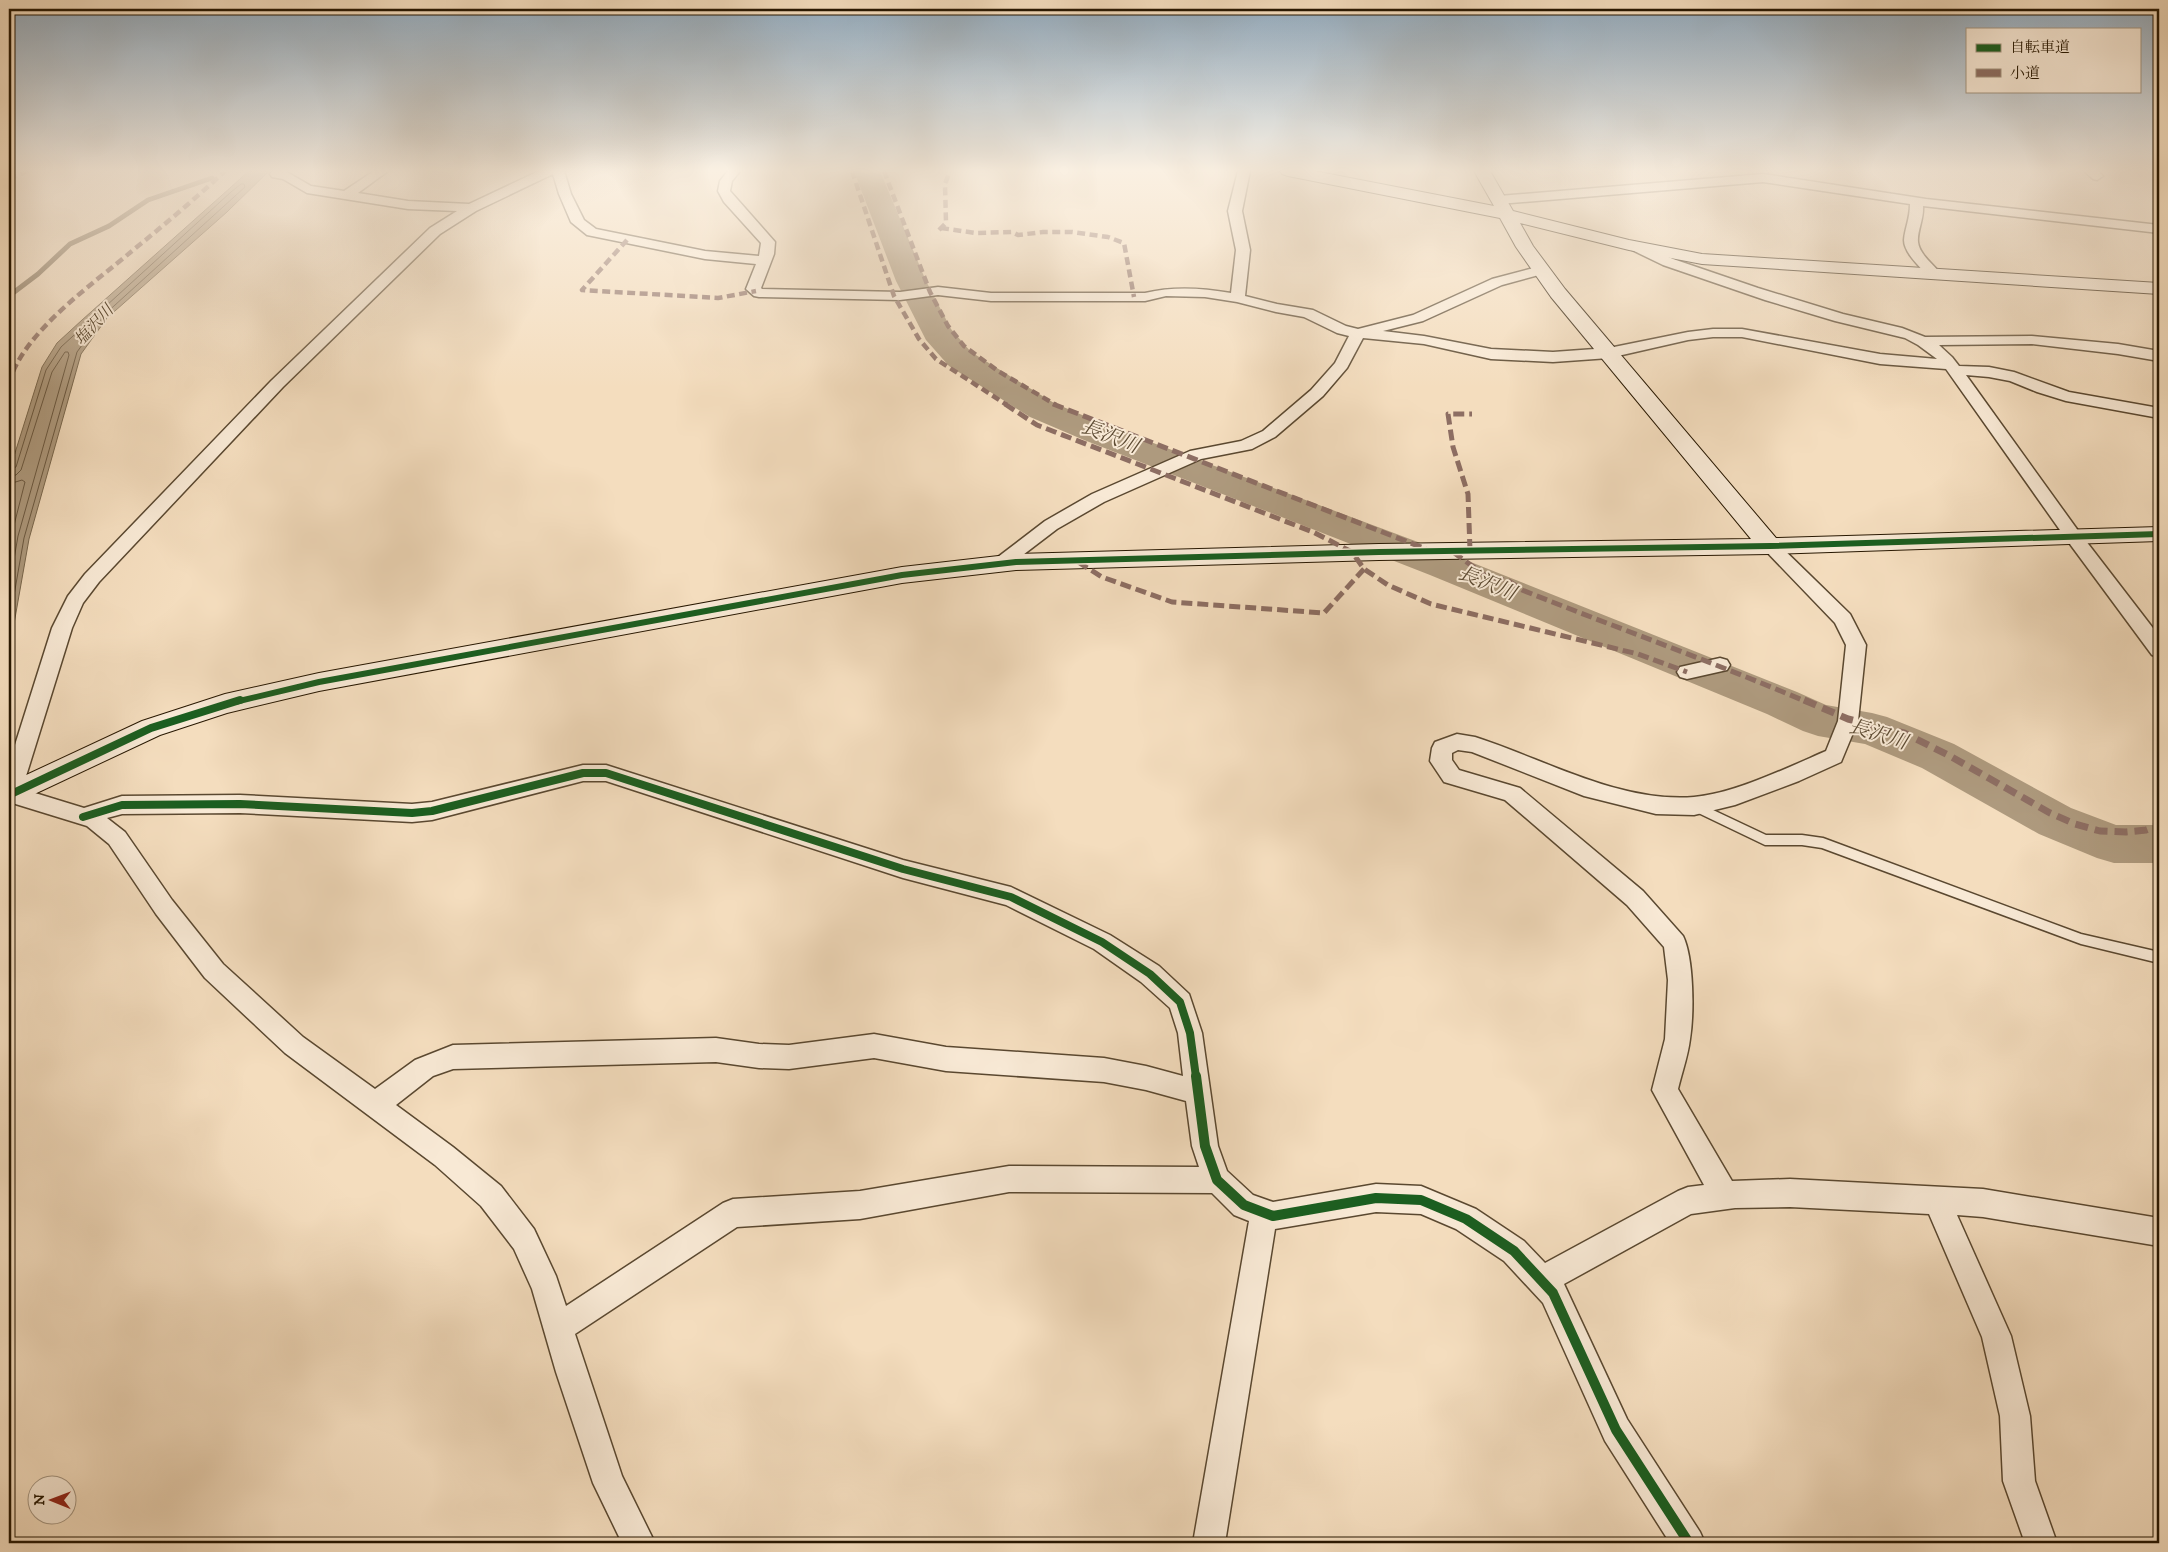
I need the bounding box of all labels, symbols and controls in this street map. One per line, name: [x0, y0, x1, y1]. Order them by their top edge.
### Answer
legend: [1966, 28, 2140, 92]
text: 自転車道: [2010, 38, 2070, 57]
text: 小道: [2010, 64, 2040, 83]
water label: 塩沢川: [70, 299, 119, 349]
water label: 長沢川: [1078, 415, 1144, 460]
water label: 長沢川: [1455, 561, 1521, 608]
water label: 長沢川: [1846, 714, 1912, 756]
north arrow: [28, 1474, 78, 1524]
text: N: [31, 1493, 49, 1506]

